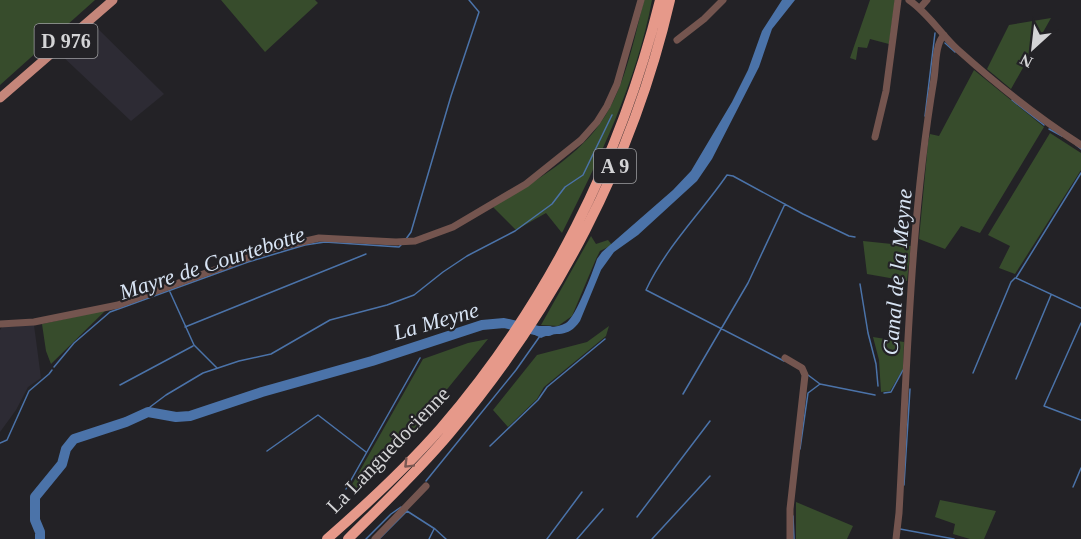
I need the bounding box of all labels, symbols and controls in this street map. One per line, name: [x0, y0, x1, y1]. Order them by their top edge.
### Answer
north arrow: [1003, 18, 1063, 78]
road number: D 976: [34, 24, 98, 58]
text: N: [1017, 51, 1035, 71]
road number: A 9: [594, 149, 636, 183]
water label: Canal de la Meyne: [877, 188, 917, 356]
water label: Mayre de Courtebotte: [115, 221, 308, 305]
water label: La Meyne: [390, 297, 482, 345]
street label: La Languedocienne: [322, 382, 454, 518]
one-way arrow: [404, 456, 415, 467]

